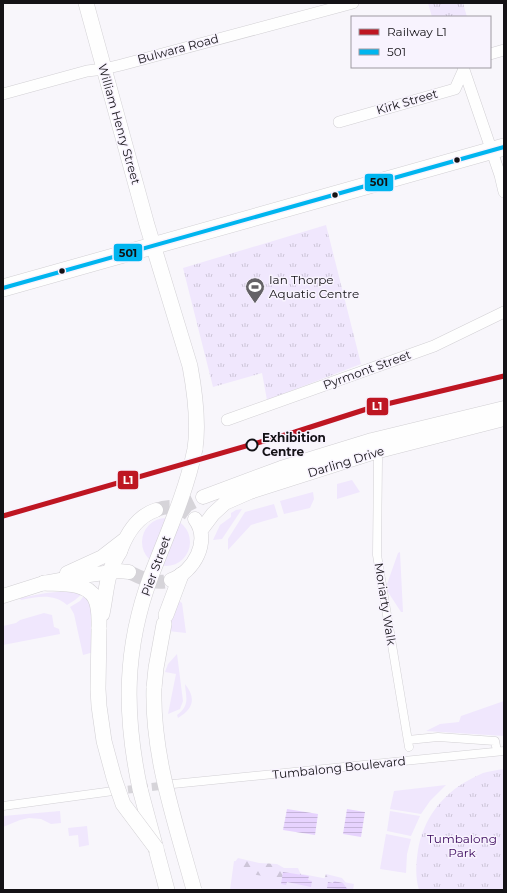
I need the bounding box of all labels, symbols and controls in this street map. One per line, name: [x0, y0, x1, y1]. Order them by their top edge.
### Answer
legend: [351, 16, 491, 68]
text: Railway L1: [387, 24, 447, 39]
street label: Bulwara Road: [136, 30, 220, 67]
text: 501: [387, 44, 406, 59]
street label: William Henry Street: [95, 62, 144, 186]
street label: Kirk Street: [374, 86, 439, 117]
unlabelled marker: [452, 155, 462, 165]
line badge: 501: [364, 173, 394, 192]
text: 501: [370, 175, 388, 189]
unlabelled marker: [330, 190, 340, 200]
line badge: 501: [113, 243, 143, 262]
text: 501: [119, 246, 137, 260]
unlabelled marker: [57, 266, 67, 276]
place label: Ian Thorpe Aquatic Centre: [269, 272, 359, 301]
sports icon: Ian Thorpe Aquatic Centre: [244, 276, 266, 304]
street label: Pyrmont Street: [321, 347, 413, 392]
line badge: L1: [366, 397, 389, 416]
text: L1: [372, 399, 382, 413]
place label: Exhibition Centre: [262, 430, 326, 459]
marker: Exhibition Centre: [245, 438, 259, 452]
street label: Darling Drive: [306, 443, 386, 480]
line badge: L1: [117, 470, 139, 490]
text: L1: [123, 473, 133, 487]
street label: Pier Street: [138, 533, 173, 598]
street label: Moriarty Walk: [372, 562, 400, 647]
street label: Tumbalong Boulevard: [271, 753, 406, 782]
park label: Tumbalong Park: [427, 831, 497, 860]

